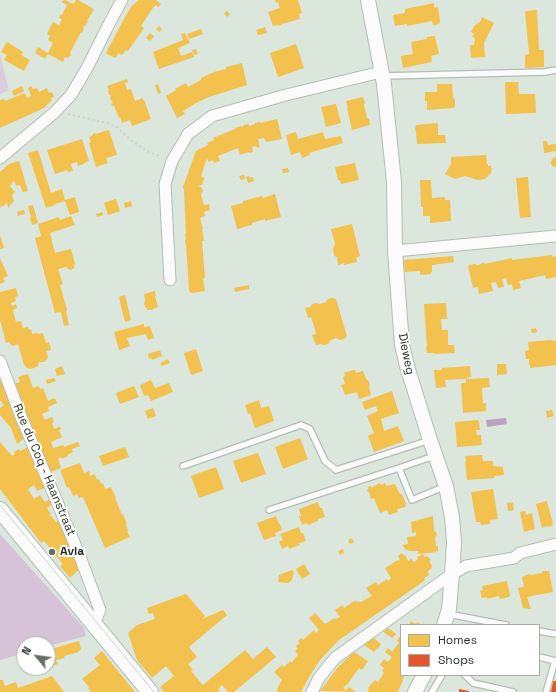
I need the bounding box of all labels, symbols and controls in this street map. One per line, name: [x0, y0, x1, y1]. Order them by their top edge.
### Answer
street label: Dieweg: [395, 332, 417, 376]
street label: Rue du Coq - Haanstraat: [10, 402, 78, 538]
place label: Avia: [60, 545, 84, 559]
marker: Avia: [47, 547, 57, 557]
legend: [400, 624, 540, 676]
text: Homes: [438, 632, 477, 648]
north arrow: [16, 636, 56, 676]
text: N: [18, 644, 34, 657]
text: Shops: [438, 652, 474, 668]

